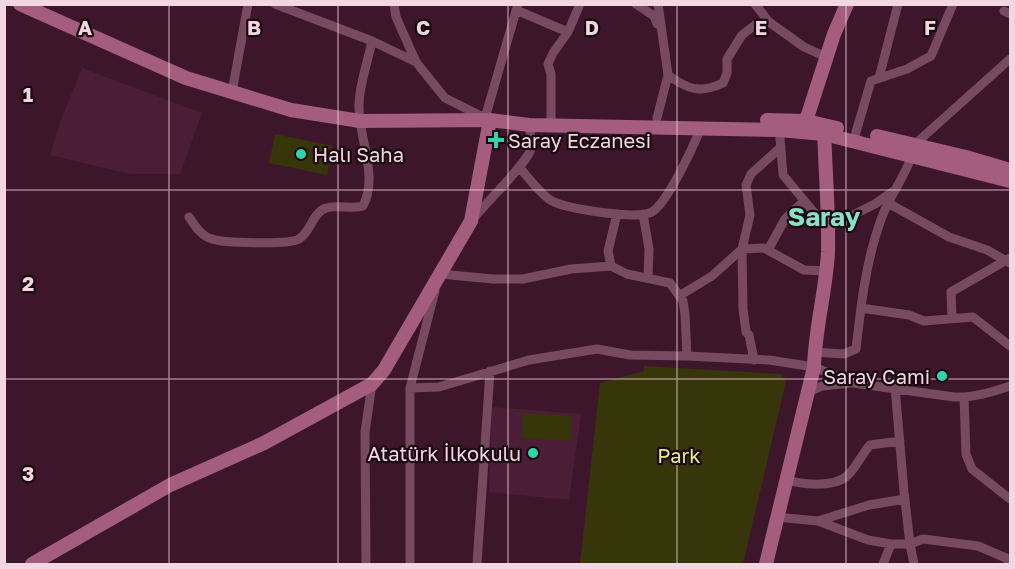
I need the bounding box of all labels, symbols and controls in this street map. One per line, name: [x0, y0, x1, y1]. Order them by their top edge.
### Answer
text: A: [78, 15, 92, 39]
text: B: [247, 15, 261, 39]
text: C: [416, 15, 430, 39]
text: D: [585, 15, 599, 39]
text: E: [755, 15, 767, 39]
text: F: [924, 15, 936, 39]
text: 1: [23, 82, 33, 106]
place label: Saray Eczanesi: [508, 128, 651, 152]
marker: Saray Eczanesi: [489, 133, 503, 147]
place label: Halı Saha: [313, 142, 404, 166]
marker: Halı Saha: [294, 147, 308, 161]
district label: Saray: [788, 201, 861, 232]
text: 2: [22, 271, 34, 295]
place label: Saray Cami: [823, 364, 930, 388]
marker: Saray Cami: [935, 369, 949, 383]
place label: Atatürk İlkokulu: [368, 441, 521, 465]
park label: Park: [657, 443, 701, 467]
marker: Atatürk İlkokulu: [526, 446, 540, 460]
text: 3: [22, 461, 34, 485]

